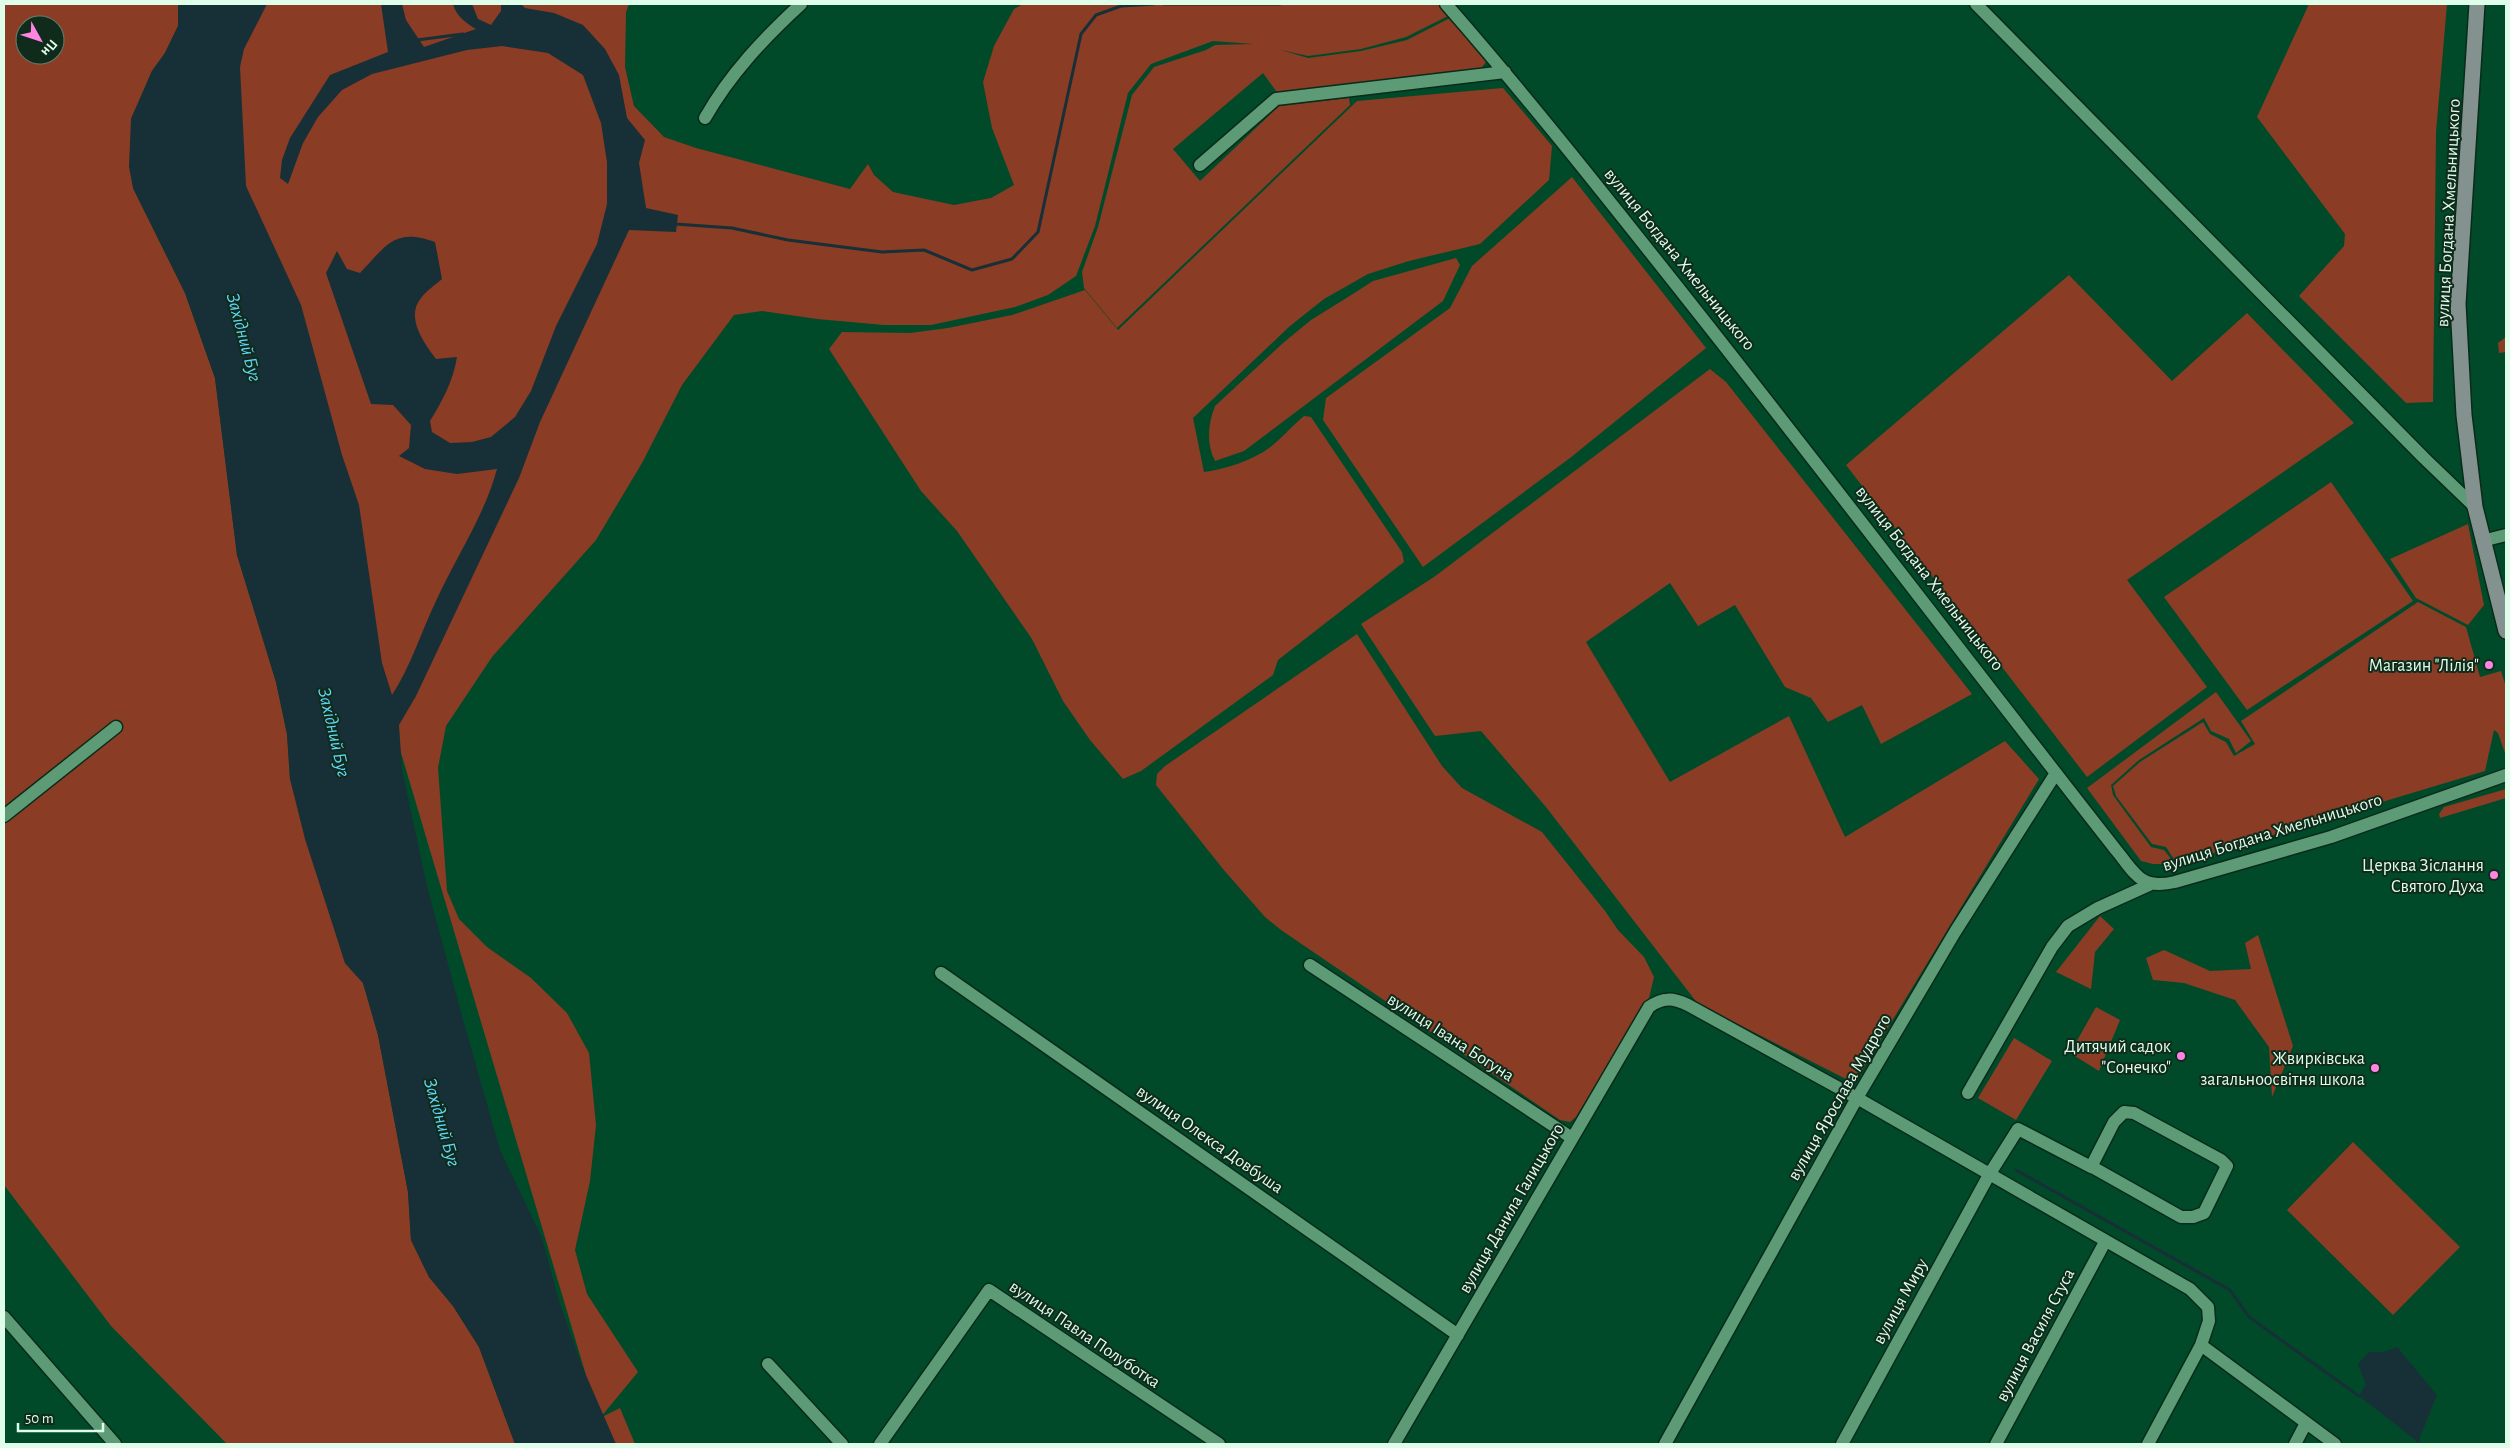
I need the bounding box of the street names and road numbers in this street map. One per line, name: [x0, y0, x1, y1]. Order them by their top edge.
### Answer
street label: вулиця Богдана Хмельницького: [2434, 98, 2464, 328]
street label: вулиця Богдана Хмельницького: [1600, 165, 1758, 354]
street label: вулиця Богдана Хмельницького: [1852, 483, 2007, 674]
street label: вулиця Богдана Хмельницького: [2160, 791, 2384, 875]
street label: вулиця Івана Богуна: [1384, 990, 1517, 1085]
street label: вулиця Ярослава Мудрого: [1785, 1011, 1895, 1184]
street label: вулиця Олекса Довбуша: [1133, 1081, 1287, 1197]
street label: вулиця Данила Галицького: [1456, 1121, 1568, 1296]
street label: вулиця Миру: [1870, 1255, 1932, 1347]
street label: вулиця Василя Стуса: [1993, 1266, 2079, 1405]
street label: вулиця Павла Полуботка: [1006, 1277, 1164, 1392]

